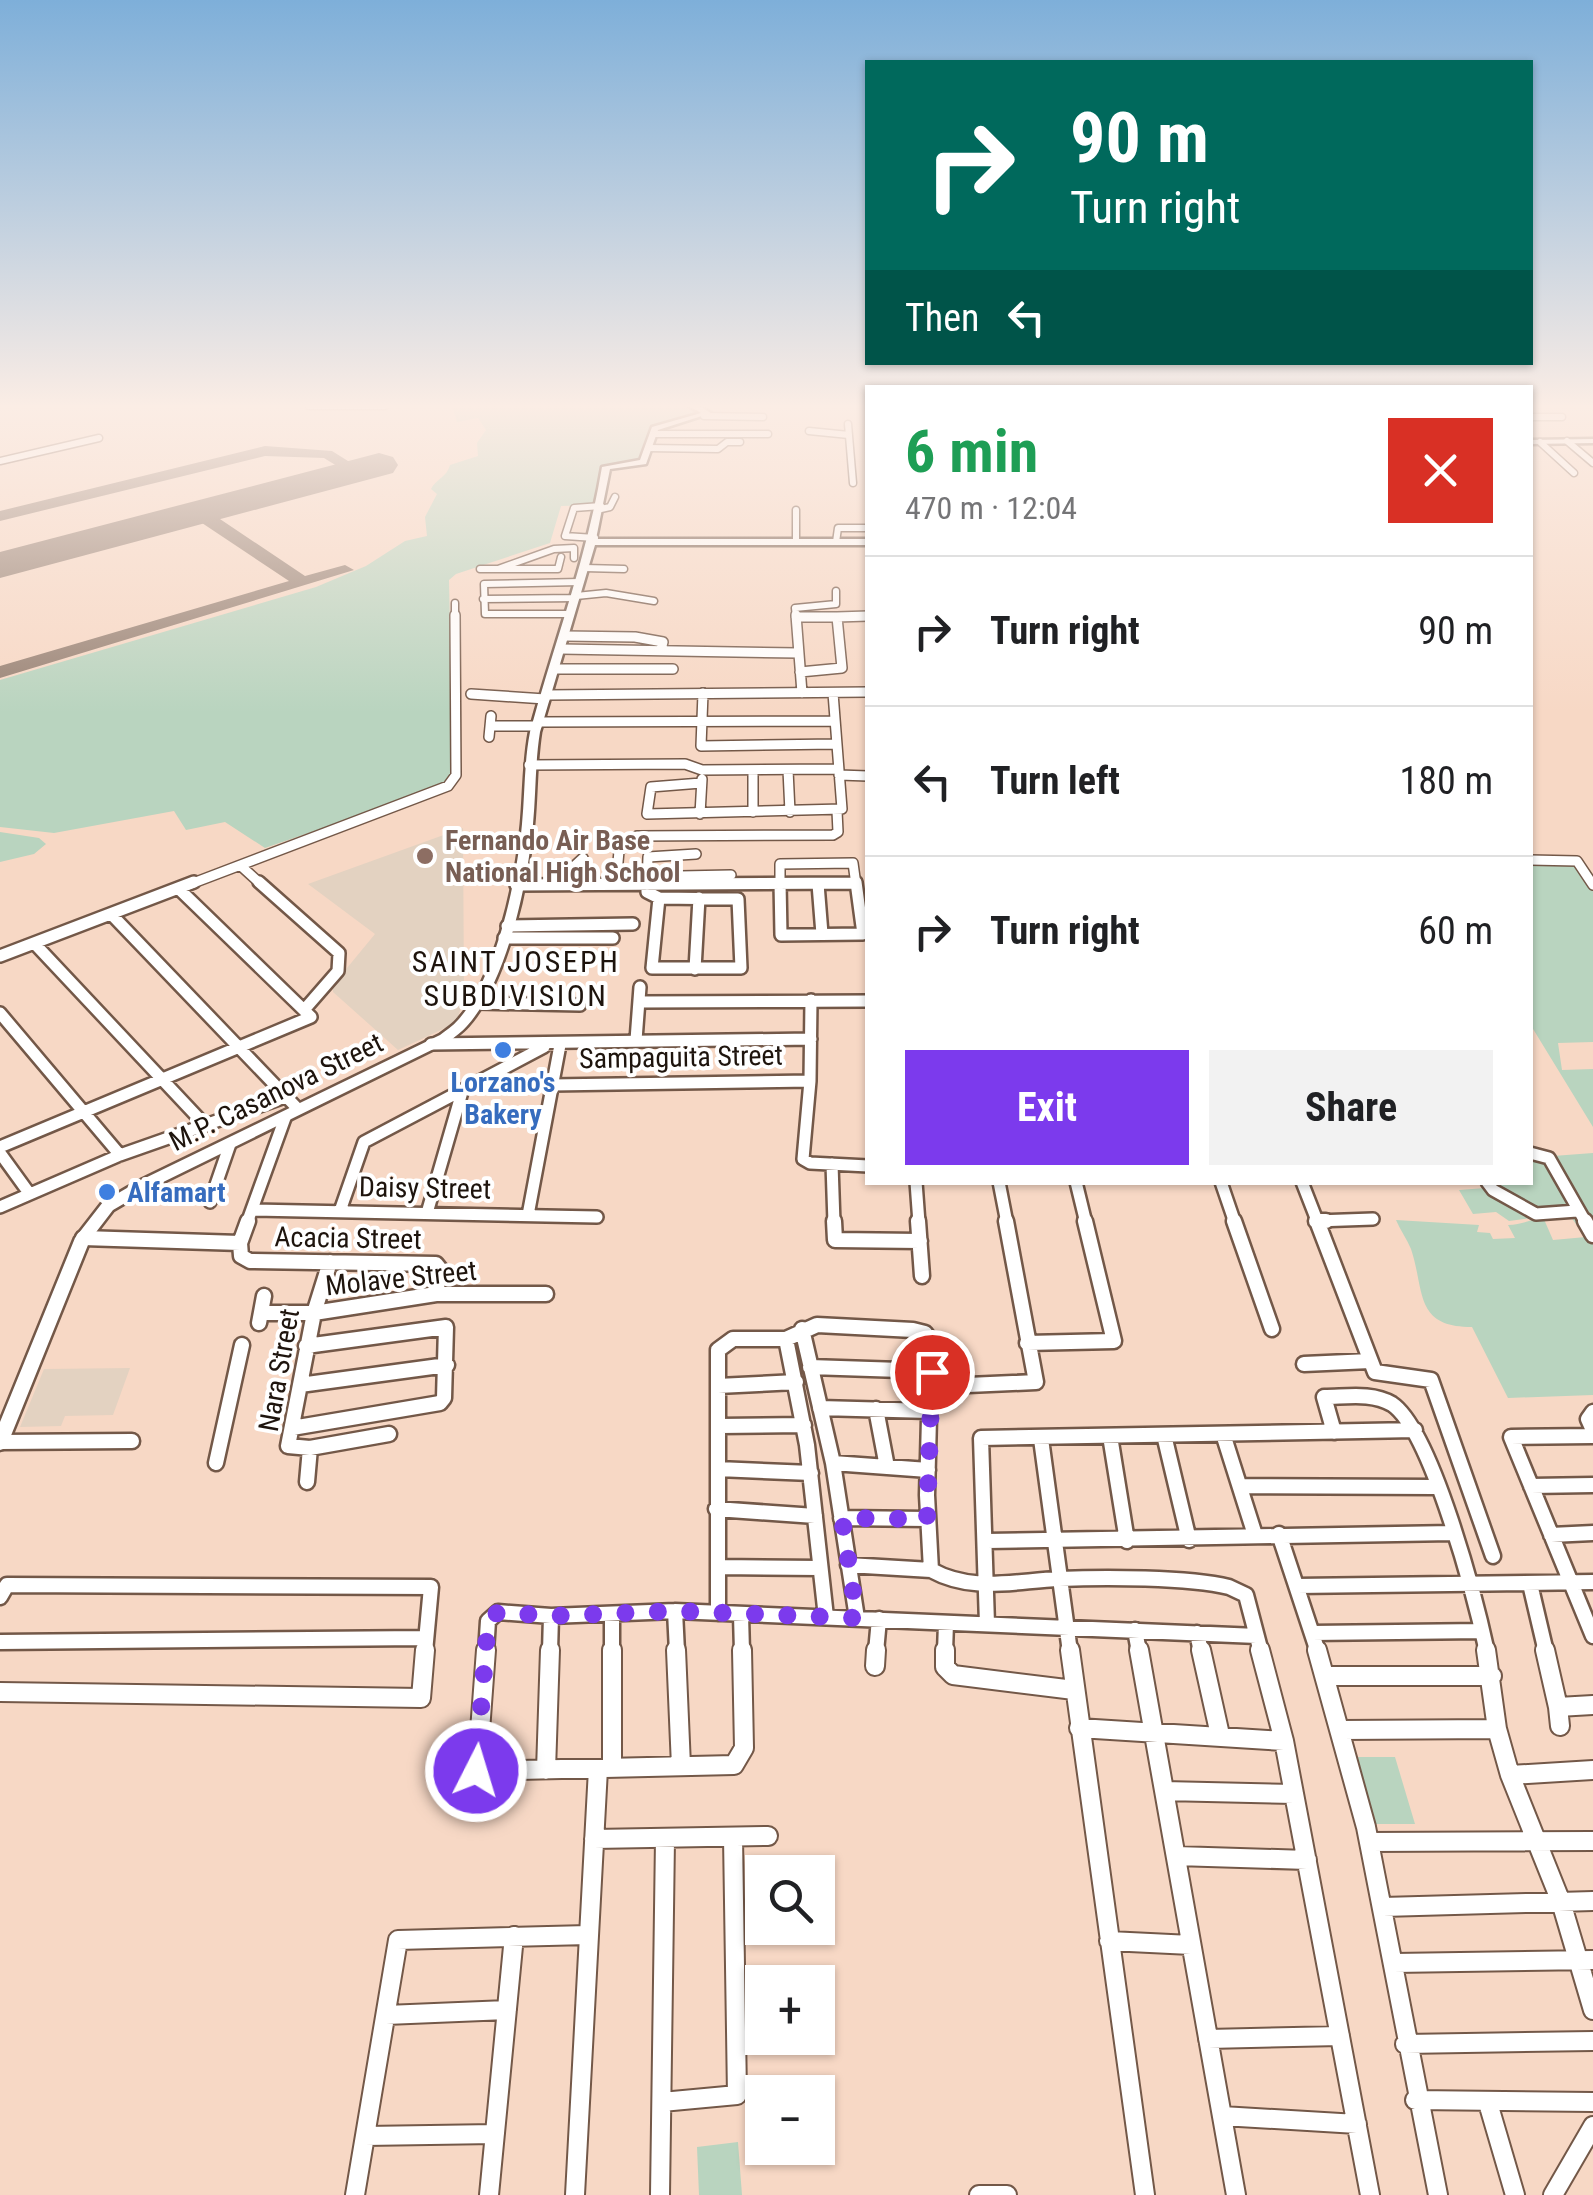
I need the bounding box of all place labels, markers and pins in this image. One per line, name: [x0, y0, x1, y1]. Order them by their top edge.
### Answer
place label: Fernando Air Base National High School: [445, 824, 681, 889]
marker: Fernando Air Base National High School: [414, 845, 436, 867]
marker: Lorzano's Bakery: [492, 1039, 514, 1061]
place label: Lorzano's Bakery: [451, 1066, 555, 1131]
place label: Alfamart: [127, 1176, 226, 1209]
marker: Alfamart: [96, 1181, 118, 1203]
pin: [890, 1330, 975, 1415]

